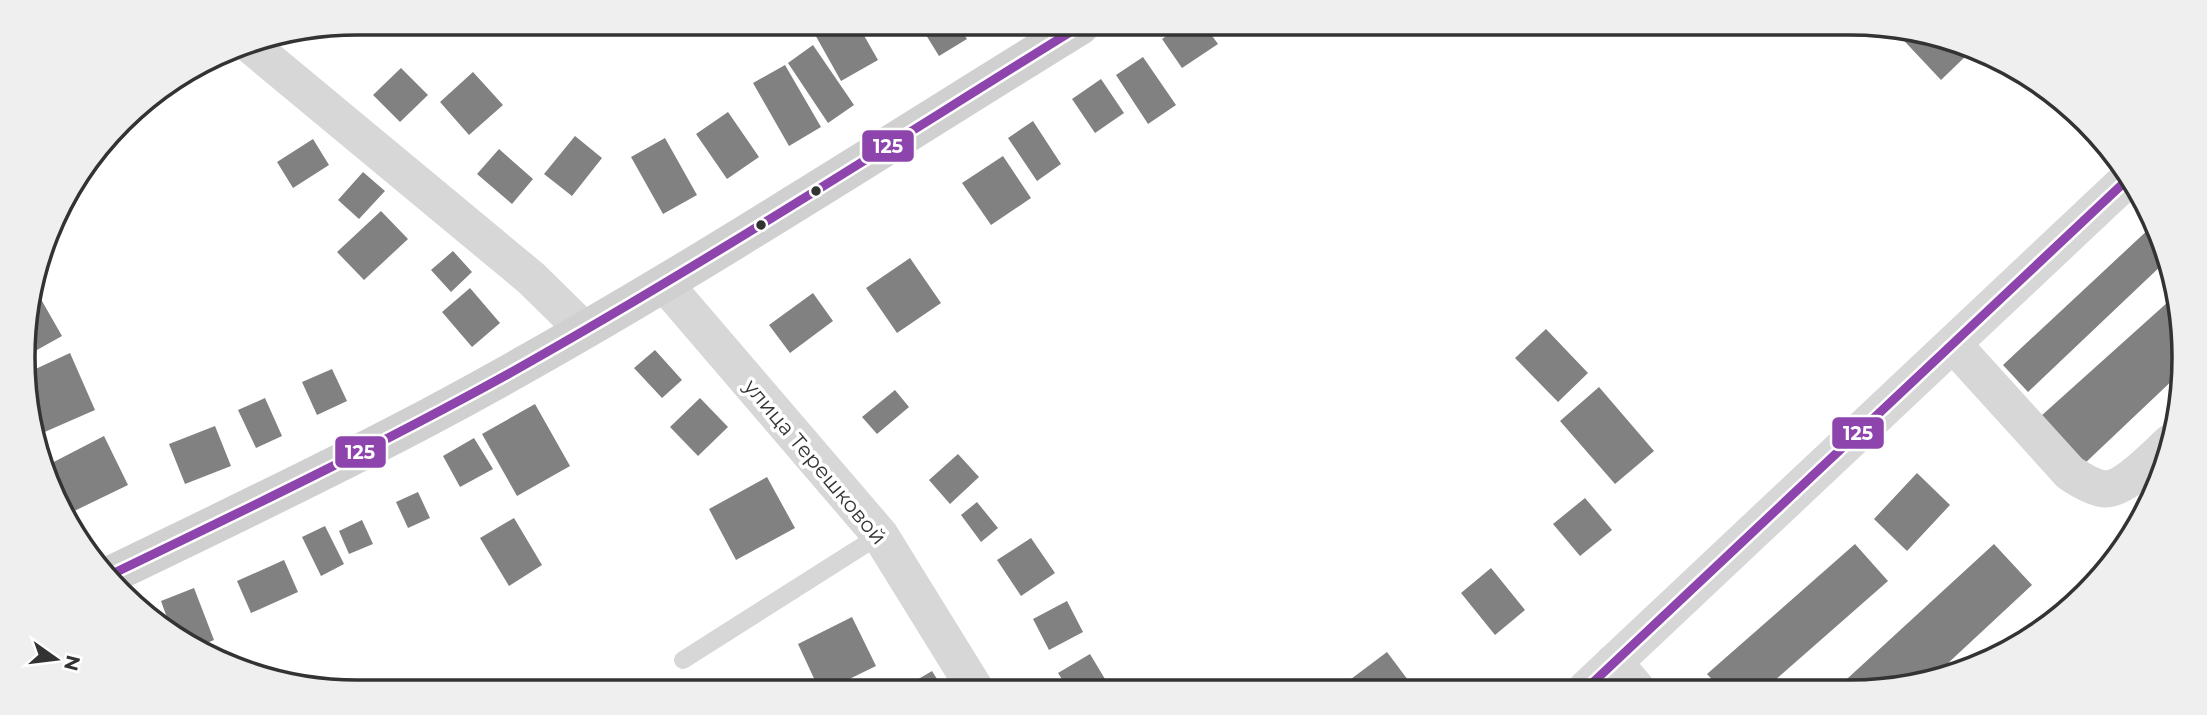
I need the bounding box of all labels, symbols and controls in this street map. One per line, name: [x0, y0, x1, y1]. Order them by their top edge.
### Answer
line badge: 125: [861, 129, 915, 163]
text: 125: [873, 135, 903, 158]
unlabelled marker: [809, 184, 823, 198]
unlabelled marker: [754, 218, 768, 232]
street label: улица Терешковой: [738, 373, 892, 549]
line badge: 125: [1831, 416, 1885, 450]
text: 125: [1843, 422, 1873, 445]
line badge: 125: [334, 435, 387, 469]
text: 125: [345, 441, 375, 464]
north arrow: [21, 624, 91, 694]
text: N: [59, 653, 85, 673]

